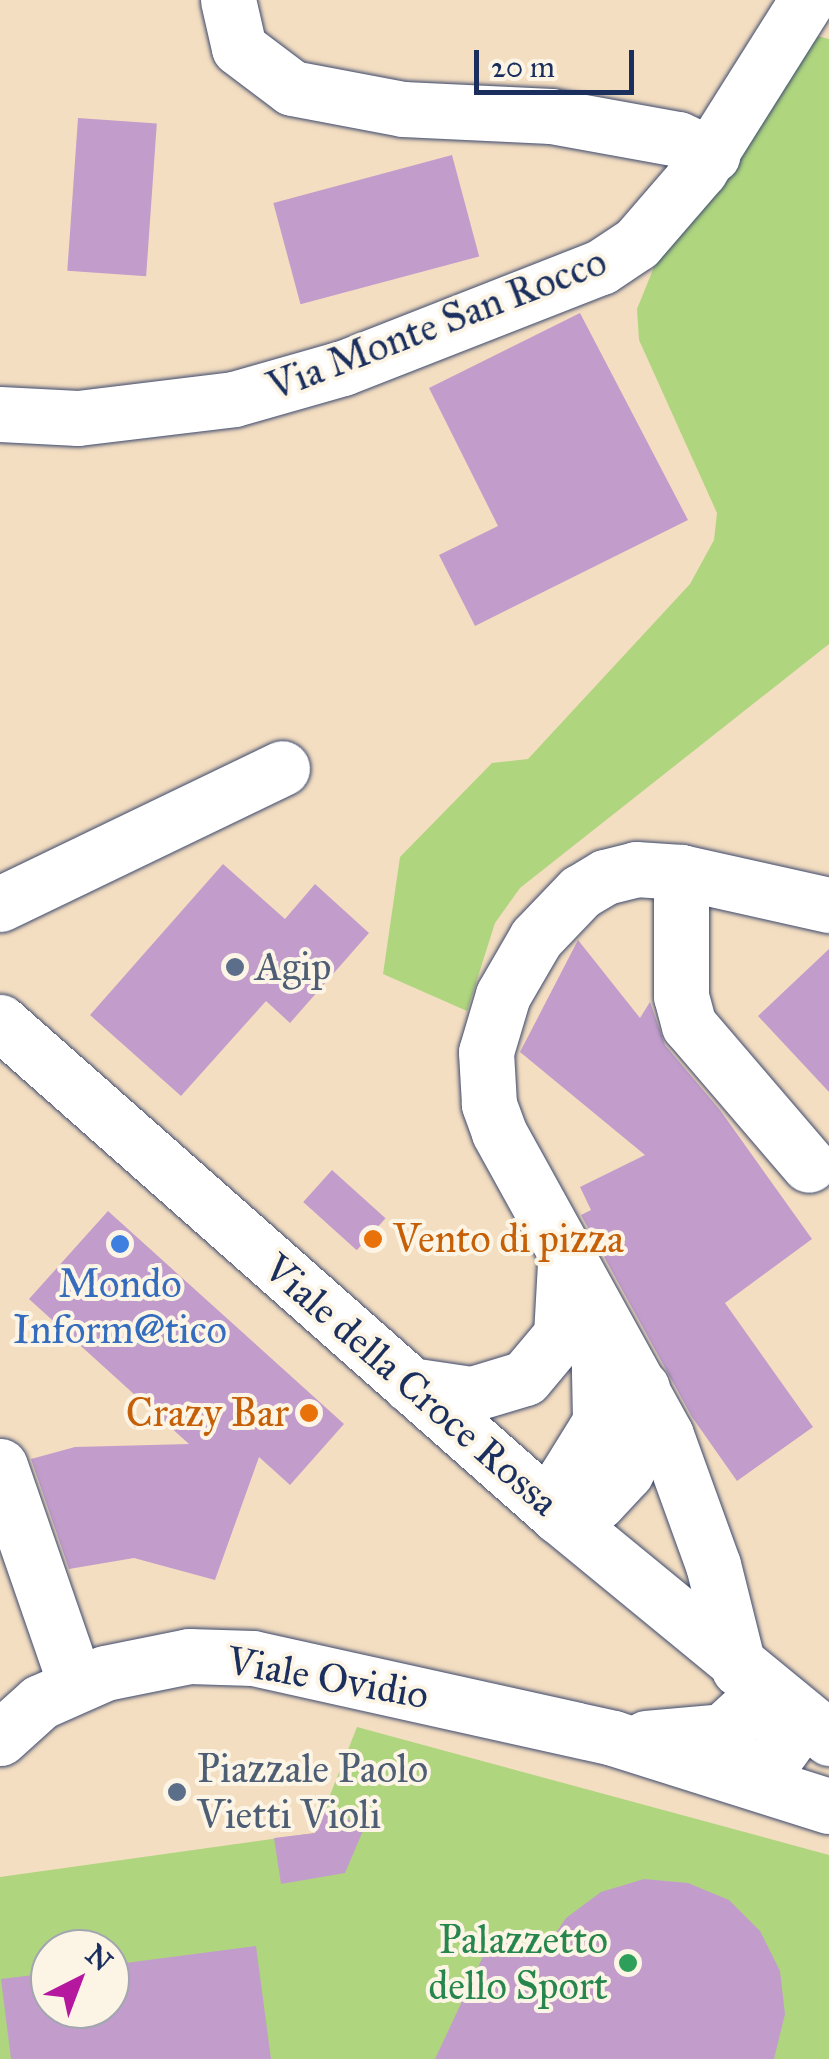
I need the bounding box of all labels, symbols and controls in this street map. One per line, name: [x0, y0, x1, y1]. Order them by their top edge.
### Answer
scale bar: [479, 30, 639, 92]
text: 20 m: [491, 49, 555, 85]
street label: Via Monte San Rocco: [261, 237, 613, 411]
place label: Agip: [255, 943, 332, 991]
marker: Agip: [224, 956, 246, 978]
place label: Vento di pizza: [393, 1215, 624, 1263]
marker: Vento di pizza: [362, 1228, 384, 1250]
marker: Mondo Inform@tico: [109, 1233, 131, 1255]
street label: Viale della Croce Rossa: [254, 1244, 568, 1526]
place label: Mondo Inform@tico: [13, 1260, 227, 1354]
place label: Crazy Bar: [126, 1389, 289, 1437]
marker: Crazy Bar: [298, 1402, 320, 1424]
street label: Viale Ovidio: [224, 1637, 432, 1719]
place label: Piazzale Paolo Vietti Violi: [197, 1745, 428, 1839]
marker: Piazzale Paolo Vietti Violi: [166, 1781, 188, 1803]
place label: Palazzetto dello Sport: [428, 1916, 608, 2010]
north arrow: [30, 1929, 130, 2029]
text: N: [79, 1937, 120, 1979]
marker: Palazzetto dello Sport: [617, 1952, 639, 1974]

